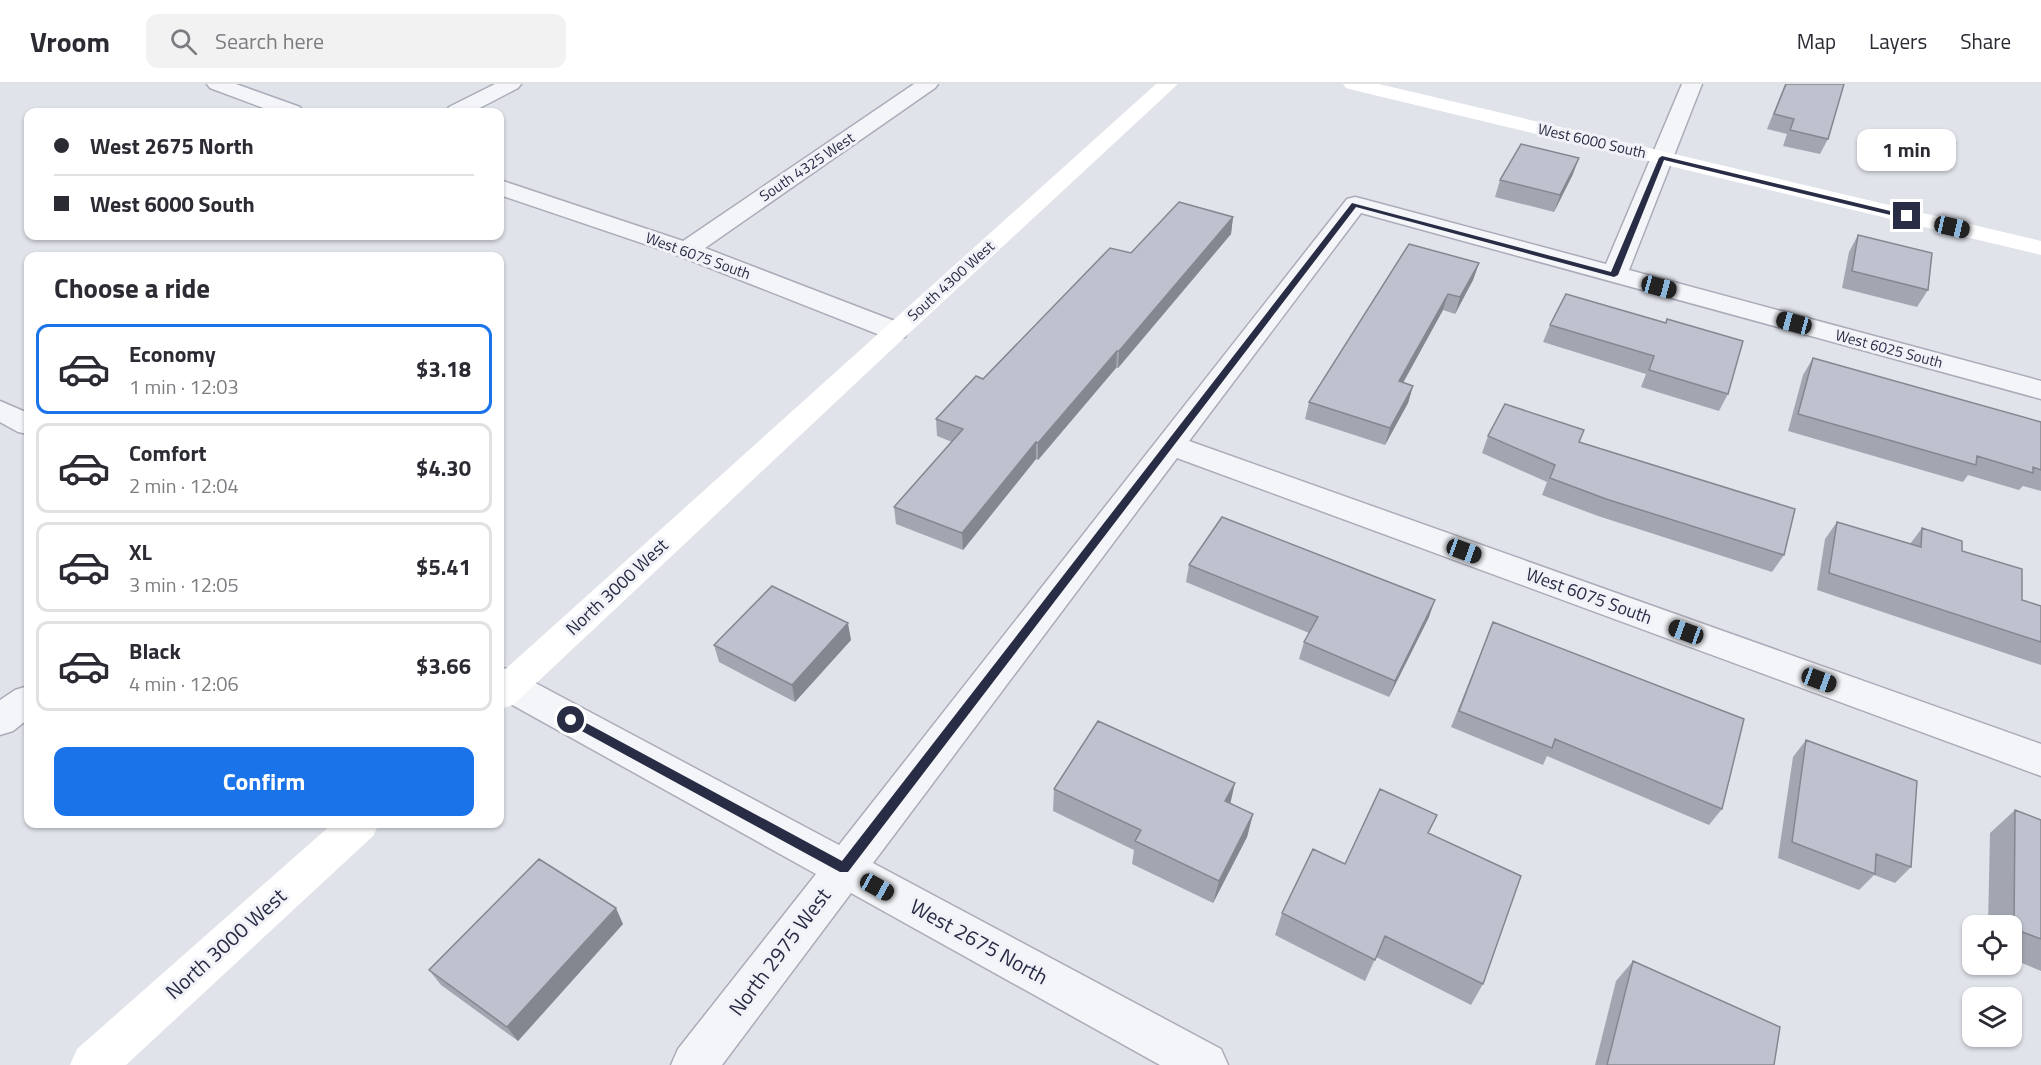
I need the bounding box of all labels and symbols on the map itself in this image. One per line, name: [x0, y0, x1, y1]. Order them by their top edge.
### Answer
street label: West 6000 South: [1536, 117, 1648, 164]
street label: South 4325 West: [755, 126, 859, 207]
callout: 1 min: [1858, 129, 1956, 171]
route end: [1893, 202, 1920, 229]
car: [1932, 214, 1972, 240]
street label: West 6075 South: [642, 226, 754, 285]
street label: South 4300 West: [902, 235, 1000, 326]
car: [1639, 274, 1679, 300]
car: [1774, 310, 1814, 336]
street label: West 6025 South: [1833, 323, 1945, 374]
street label: North 3000 West: [559, 531, 674, 641]
car: [1444, 536, 1484, 566]
street label: West 6075 South: [1522, 560, 1656, 631]
car: [1666, 617, 1706, 647]
car: [1799, 665, 1839, 695]
route start: [557, 706, 584, 733]
car: [857, 870, 897, 904]
street label: North 3000 West: [158, 880, 293, 1006]
street label: North 2975 West: [720, 880, 838, 1022]
street label: West 2675 North: [905, 890, 1054, 992]

